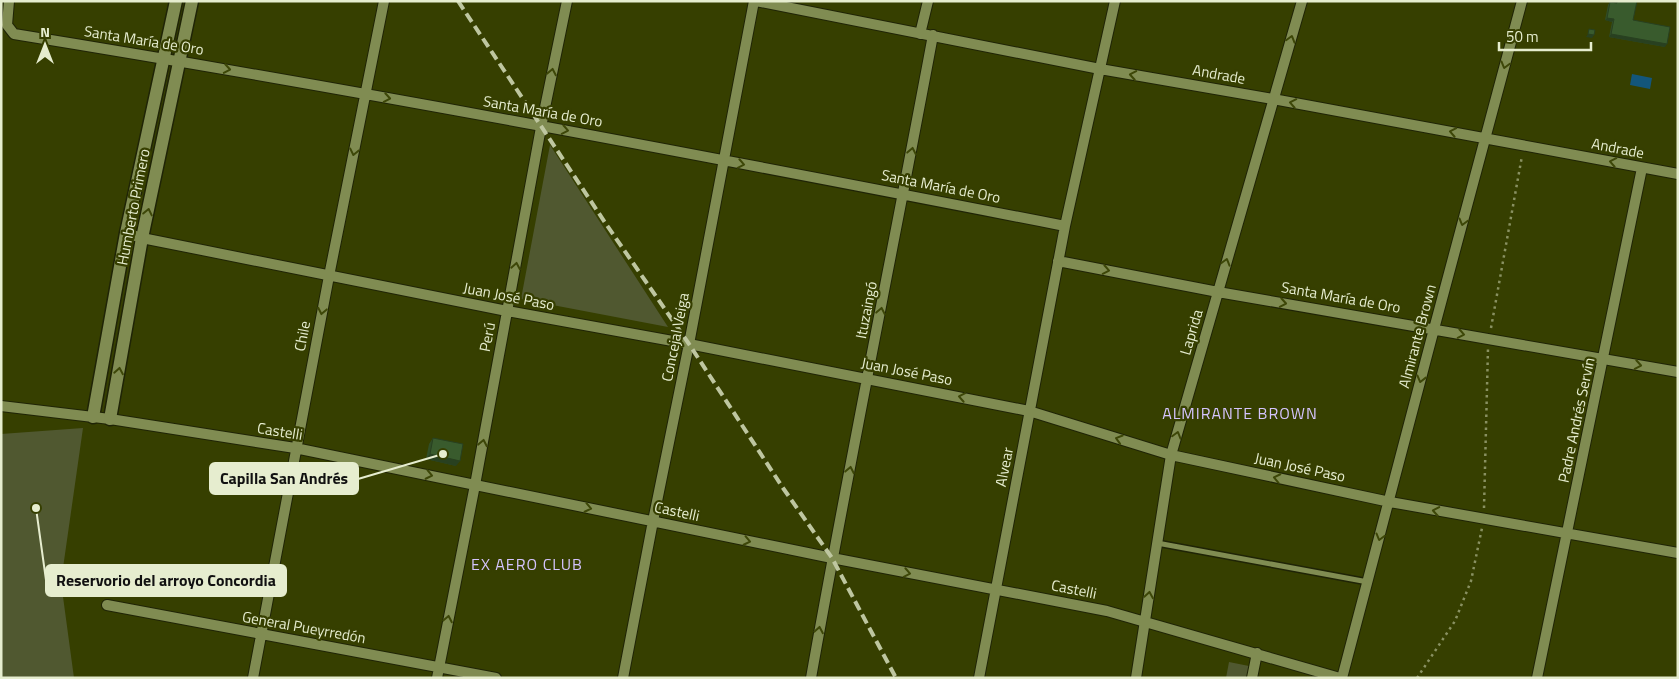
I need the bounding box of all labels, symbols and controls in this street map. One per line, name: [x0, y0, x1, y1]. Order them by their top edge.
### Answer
street label: Santa María de Oro: [83, 19, 206, 61]
north arrow: [20, 20, 70, 70]
scale bar: [1499, 20, 1592, 52]
text: N: [40, 21, 50, 42]
text: 50 m: [1506, 25, 1539, 48]
one-way arrow: [1285, 35, 1295, 43]
street label: Andrade: [1191, 58, 1247, 90]
one-way arrow: [1500, 61, 1511, 70]
one-way arrow: [223, 64, 232, 74]
one-way arrow: [547, 67, 557, 76]
one-way arrow: [1129, 70, 1137, 80]
street label: Santa María de Oro: [482, 89, 605, 133]
one-way arrow: [383, 93, 392, 103]
one-way arrow: [1289, 98, 1298, 108]
one-way arrow: [560, 125, 569, 135]
one-way arrow: [1448, 128, 1457, 138]
street label: Andrade: [1590, 132, 1646, 164]
street label: Humberto Primero: [110, 147, 156, 267]
one-way arrow: [906, 147, 916, 156]
one-way arrow: [350, 148, 360, 157]
one-way arrow: [1608, 157, 1617, 167]
one-way arrow: [737, 158, 746, 168]
street label: Santa María de Oro: [880, 163, 1003, 209]
one-way arrow: [142, 207, 153, 216]
one-way arrow: [1458, 218, 1469, 227]
one-way arrow: [1221, 258, 1231, 266]
one-way arrow: [510, 261, 520, 270]
one-way arrow: [1102, 265, 1111, 275]
street label: Santa María de Oro: [1280, 275, 1403, 319]
street label: Juan José Paso: [461, 276, 557, 316]
street label: Ituzaingó: [849, 279, 883, 341]
street label: Almirante Brown: [1392, 281, 1442, 391]
street label: Concejal Veiga: [655, 290, 695, 383]
one-way arrow: [1279, 297, 1288, 307]
one-way arrow: [875, 306, 886, 315]
street label: Laprida: [1174, 306, 1209, 358]
one-way arrow: [317, 307, 327, 316]
street label: Chile: [288, 319, 316, 353]
street label: Perú: [473, 320, 501, 354]
one-way arrow: [1456, 328, 1465, 338]
street label: Juan José Paso: [859, 351, 955, 391]
street label: Padre Andrés Servín: [1552, 355, 1600, 485]
one-way arrow: [1633, 359, 1642, 369]
one-way arrow: [113, 367, 123, 376]
one-way arrow: [1416, 375, 1427, 384]
one-way arrow: [958, 393, 967, 403]
district label: ALMIRANTE BROWN: [1162, 401, 1318, 425]
street label: Castelli: [256, 416, 304, 446]
one-way arrow: [1171, 431, 1182, 439]
one-way arrow: [1115, 434, 1124, 444]
one-way arrow: [477, 438, 487, 447]
street label: Alvear: [989, 445, 1019, 489]
street label: Juan José Paso: [1252, 446, 1348, 488]
callout: Capilla San Andrés: [210, 463, 358, 494]
text: Capilla San Andrés: [220, 466, 348, 490]
one-way arrow: [844, 466, 854, 475]
one-way arrow: [425, 470, 433, 480]
one-way arrow: [1272, 473, 1281, 484]
street label: Castelli: [652, 495, 702, 527]
one-way arrow: [584, 502, 593, 513]
one-way arrow: [1431, 506, 1440, 516]
one-way arrow: [1376, 532, 1386, 540]
one-way arrow: [743, 535, 752, 545]
district label: EX AERO CLUB: [471, 552, 583, 576]
callout: Reservorio del arroyo Concordia: [46, 565, 286, 596]
one-way arrow: [902, 567, 911, 577]
text: Reservorio del arroyo Concordia: [56, 568, 276, 592]
street label: Castelli: [1049, 573, 1099, 605]
one-way arrow: [1143, 591, 1153, 599]
street label: General Pueyrredón: [240, 605, 368, 649]
one-way arrow: [443, 615, 453, 624]
one-way arrow: [814, 625, 824, 634]

